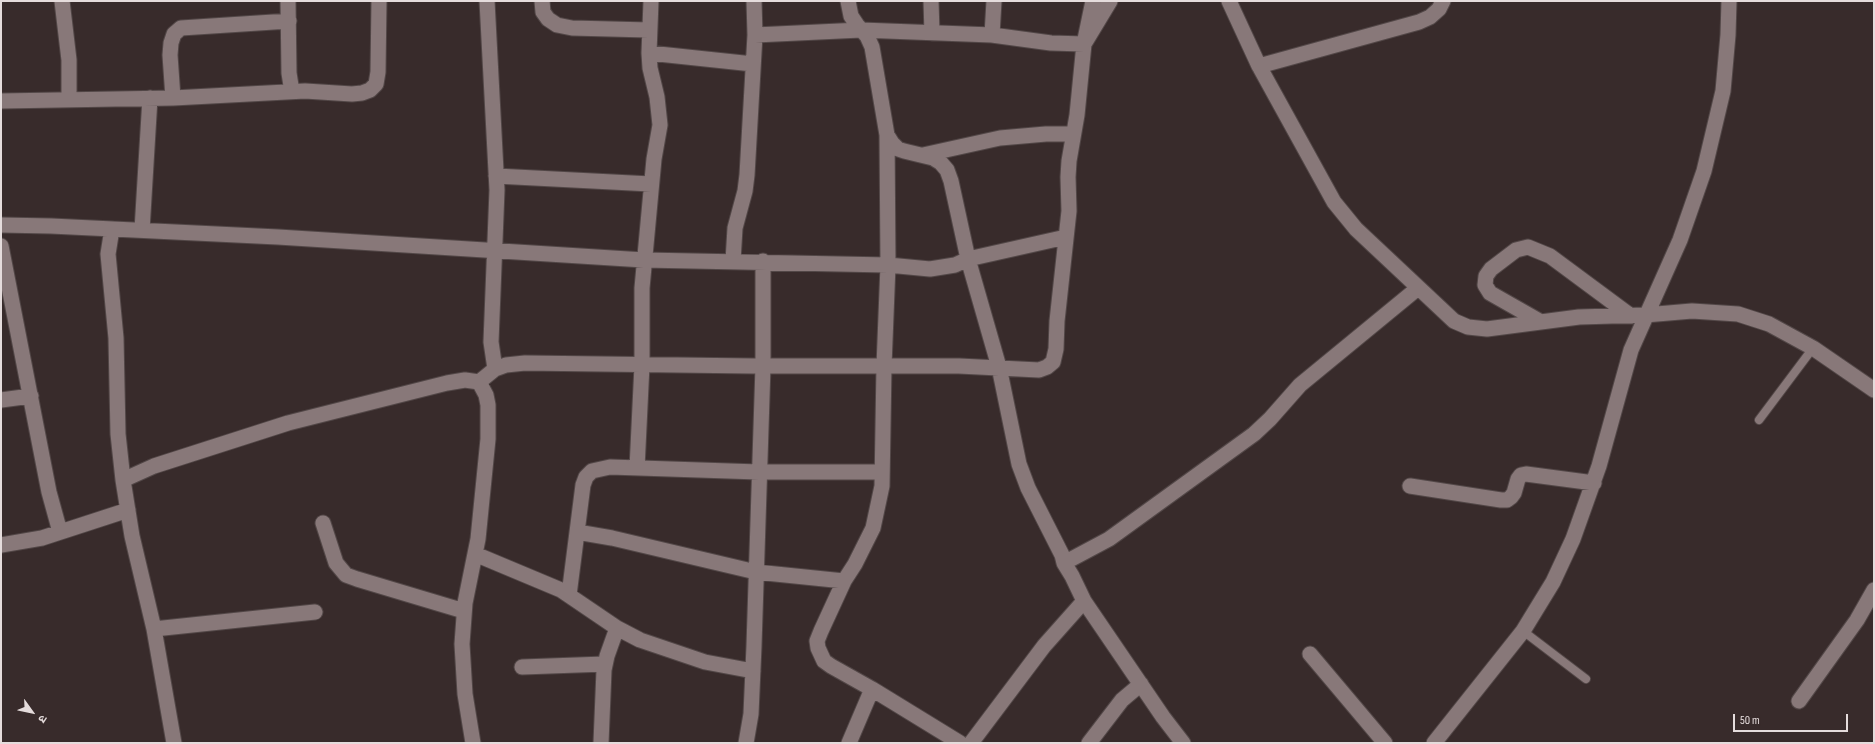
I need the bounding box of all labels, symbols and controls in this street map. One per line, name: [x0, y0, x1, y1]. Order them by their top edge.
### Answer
north arrow: [12, 692, 52, 732]
scale bar: [1735, 706, 1850, 732]
text: उ: [35, 713, 50, 725]
text: 50 m: [1740, 713, 1760, 728]

